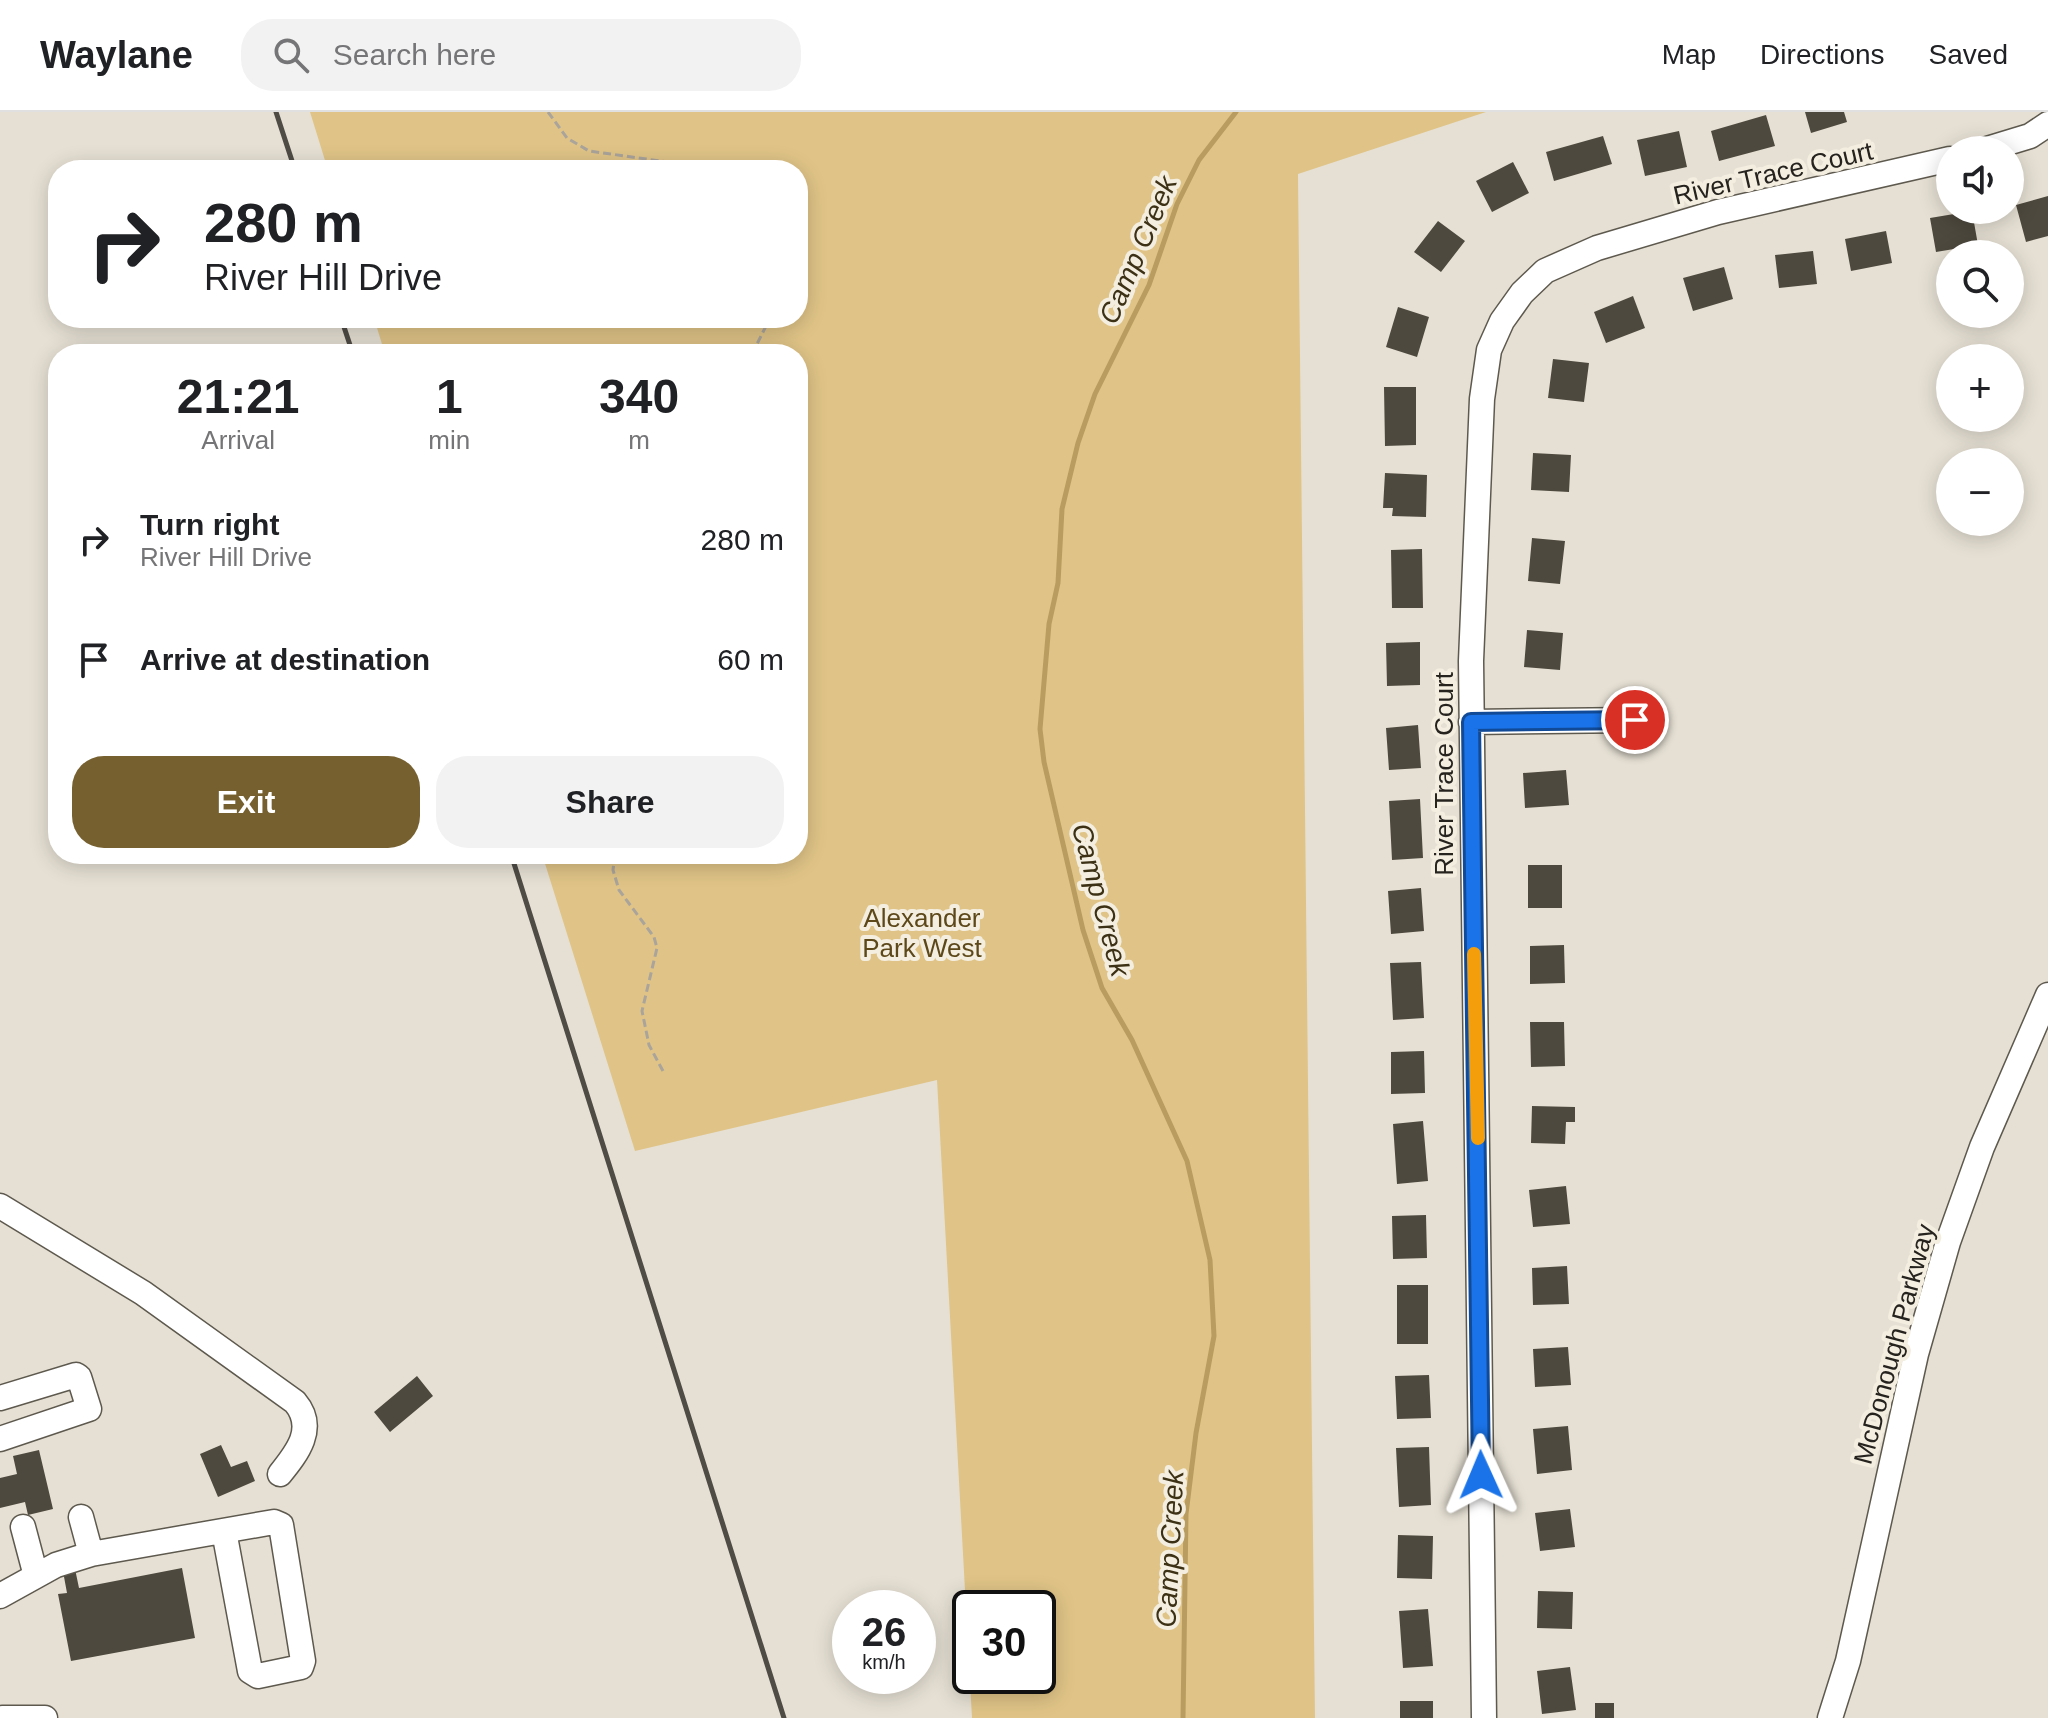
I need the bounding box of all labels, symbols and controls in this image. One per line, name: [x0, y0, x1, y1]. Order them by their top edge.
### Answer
search box: [241, 19, 801, 91]
icon: search: [269, 33, 313, 77]
text: Waylane: [40, 34, 193, 76]
text: Search here: [333, 38, 496, 71]
text: Map: [1662, 39, 1716, 70]
text: Directions: [1760, 39, 1885, 70]
text: Saved: [1929, 39, 2008, 70]
street label: River Trace Court: [1670, 135, 1876, 211]
map controls: [1936, 136, 2024, 536]
button: sound: [1936, 136, 2024, 224]
water label: Camp Creek: [1093, 170, 1184, 328]
text: 280 m: [204, 191, 363, 254]
icon: right: [72, 192, 176, 296]
button: search: [1936, 240, 2024, 328]
text: River Hill Drive: [204, 257, 442, 298]
button: +: [1936, 344, 2024, 432]
text: 21:21: [177, 370, 300, 423]
text: 1: [436, 370, 463, 423]
text: 340: [599, 370, 679, 423]
text: Arrival: [201, 425, 275, 455]
text: min: [428, 425, 470, 455]
text: m: [628, 425, 650, 455]
button: −: [1936, 448, 2024, 536]
text: Turn right: [140, 508, 279, 541]
icon: right: [72, 518, 116, 562]
text: 280 m: [701, 523, 784, 556]
text: River Hill Drive: [140, 542, 312, 572]
icon: arrive: [72, 638, 116, 682]
text: Arrive at destination: [140, 643, 430, 676]
text: 60 m: [717, 643, 784, 676]
street label: River Trace Court: [1429, 671, 1459, 876]
pin: [1601, 686, 1669, 754]
icon: arrive: [1613, 698, 1657, 742]
button: Exit: [72, 756, 420, 848]
button: Share: [436, 756, 784, 848]
water label: Camp Creek: [1066, 820, 1137, 982]
park label: Alexander Park West: [862, 903, 982, 963]
street label: McDonough Parkway: [1848, 1221, 1940, 1467]
position arrow: [1439, 1433, 1523, 1517]
water label: Camp Creek: [1150, 1468, 1190, 1628]
speed limit sign: 30: [952, 1590, 1056, 1694]
text: 26: [862, 1610, 906, 1654]
text: km/h: [862, 1651, 906, 1673]

